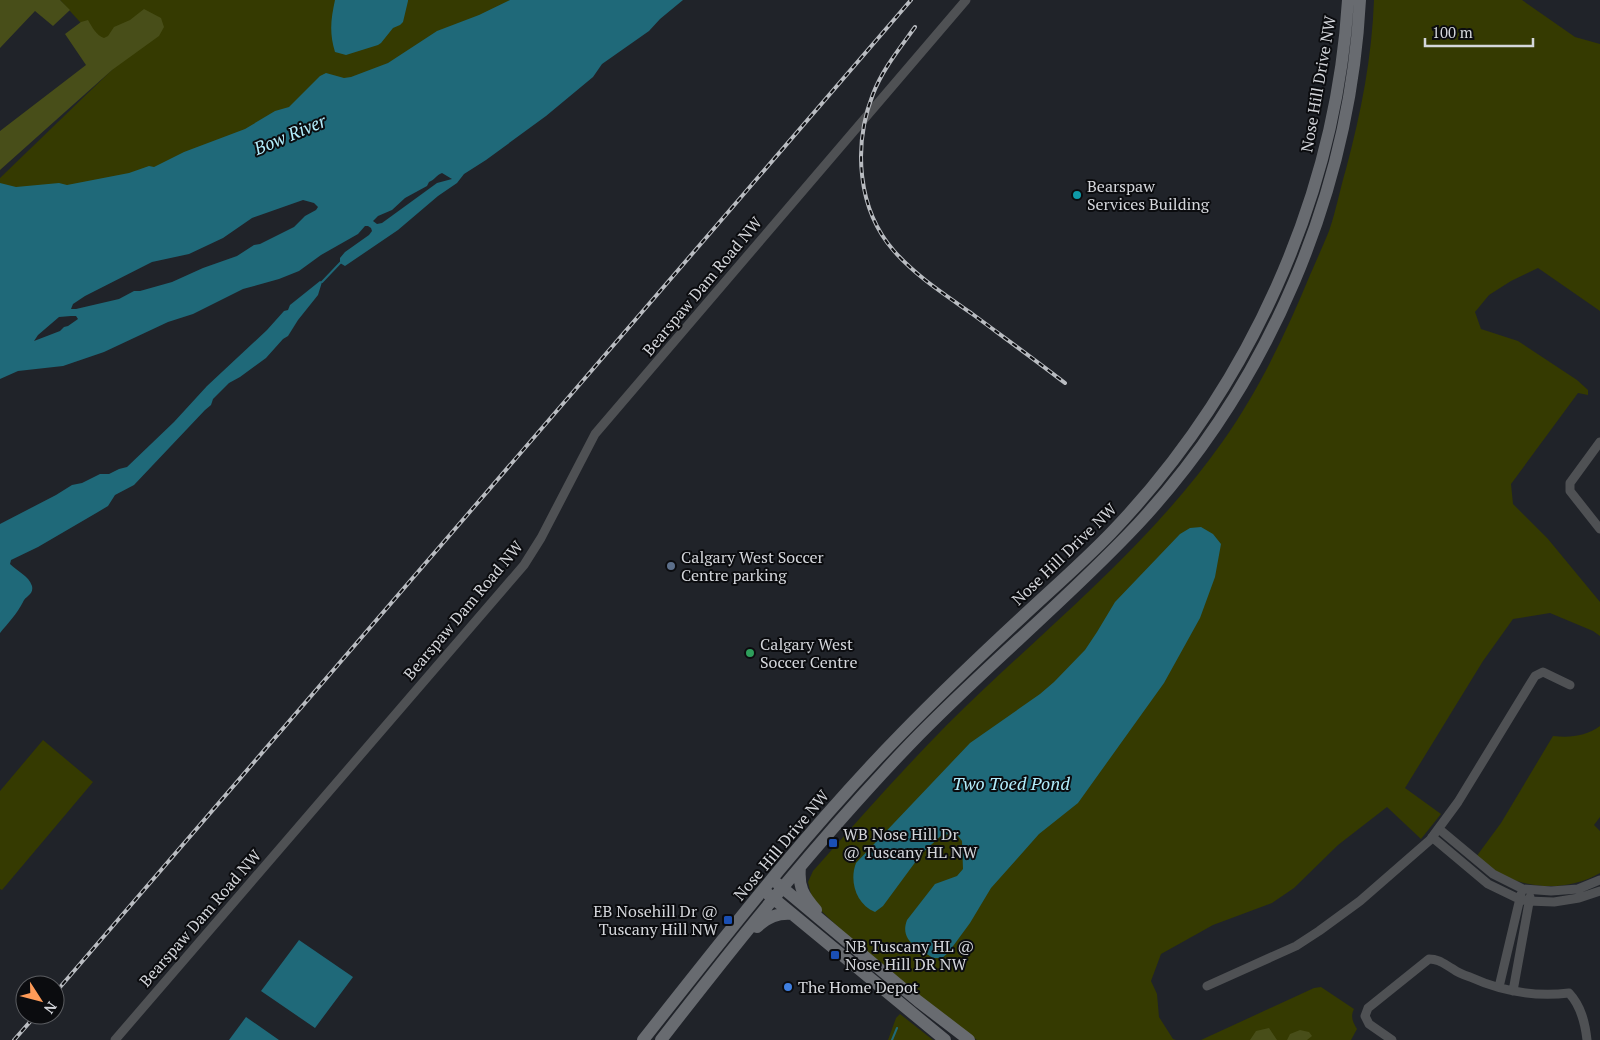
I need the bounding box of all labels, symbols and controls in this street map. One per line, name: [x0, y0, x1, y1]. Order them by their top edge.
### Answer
street label: Nose Hill Drive NW: [1295, 14, 1341, 154]
scale bar: [1425, 15, 1532, 47]
text: 100 m: [1432, 22, 1473, 42]
water label: Bow River: [249, 108, 330, 160]
place label: Bearspaw Services Building: [1087, 175, 1210, 215]
marker: Bearspaw Services Building: [1071, 189, 1083, 201]
street label: Bearspaw Dam Road NW: [637, 212, 767, 360]
street label: Nose Hill Drive NW: [1007, 498, 1121, 610]
street label: Bearspaw Dam Road NW: [398, 536, 528, 684]
place label: Calgary West Soccer Centre parking: [681, 546, 825, 586]
marker: Calgary West Soccer Centre parking: [665, 560, 677, 572]
place label: Calgary West Soccer Centre: [760, 633, 857, 673]
marker: Calgary West Soccer Centre: [744, 647, 756, 659]
water label: Two Toed Pond: [952, 771, 1070, 795]
street label: Nose Hill Drive NW: [728, 785, 834, 905]
place label: WB Nose Hill Dr @ Tuscany HL NW: [843, 823, 977, 863]
marker: WB Nose Hill Dr @ Tuscany HL NW: [827, 837, 839, 849]
street label: Bearspaw Dam Road NW: [134, 845, 266, 991]
place label: EB Nosehill Dr @ Tuscany Hill NW: [593, 900, 718, 940]
marker: EB Nosehill Dr @ Tuscany Hill NW: [722, 914, 734, 926]
place label: NB Tuscany HL @ Nose Hill DR NW: [845, 935, 974, 975]
marker: NB Tuscany HL @ Nose Hill DR NW: [829, 949, 841, 961]
north arrow: [15, 975, 65, 1025]
place label: The Home Depot: [798, 976, 919, 998]
marker: The Home Depot: [782, 981, 794, 993]
text: N: [40, 998, 62, 1018]

